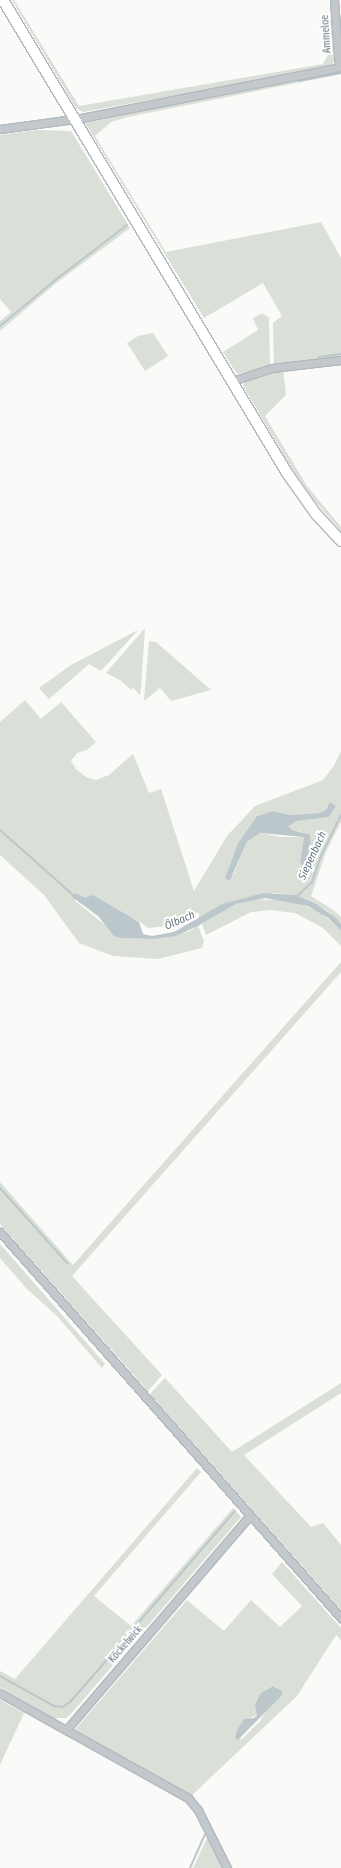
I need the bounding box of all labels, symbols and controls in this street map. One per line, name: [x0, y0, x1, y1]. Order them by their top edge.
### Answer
street label: Ammeloe: [320, 14, 334, 54]
water label: Siepenbach: [296, 830, 330, 882]
water label: Ölbach: [163, 909, 197, 933]
street label: Köckelwick: [107, 1624, 145, 1666]

